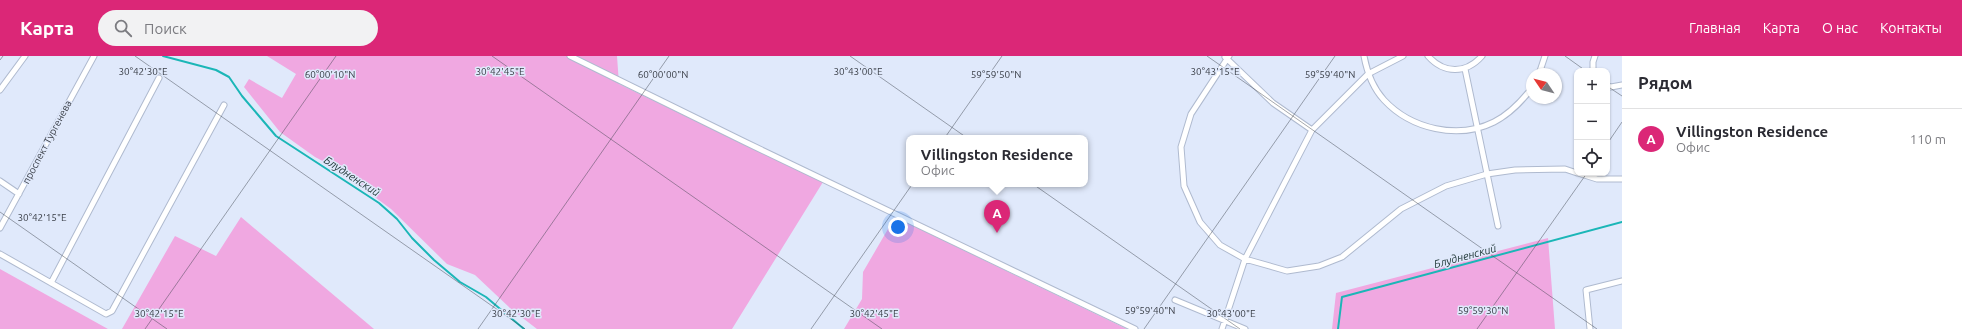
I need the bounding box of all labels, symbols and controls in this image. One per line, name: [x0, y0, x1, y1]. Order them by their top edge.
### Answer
search box: [98, 10, 378, 46]
text: Карта: [20, 17, 74, 39]
icon: search: [112, 17, 134, 39]
text: Поиск: [144, 20, 187, 37]
text: Главная: [1689, 20, 1741, 36]
text: Карта: [1763, 20, 1800, 36]
text: О нас: [1822, 20, 1858, 36]
text: Контакты: [1880, 20, 1942, 36]
text: 30°42'30"E: [118, 66, 168, 77]
text: 30°42'45"E: [475, 66, 525, 77]
text: 30°43'00"E: [833, 66, 883, 77]
text: 30°43'15"E: [1190, 66, 1240, 77]
north arrow: [1526, 68, 1562, 104]
map controls: [1574, 68, 1610, 176]
button: +: [1574, 68, 1610, 104]
text: 60°00'10"N: [305, 69, 355, 80]
text: 60°00'00"N: [638, 69, 688, 80]
text: 59°59'50"N: [971, 69, 1021, 80]
text: 59°59'40"N: [1305, 69, 1355, 80]
text: Рядом: [1638, 73, 1693, 92]
street label: проспект Тургенева: [20, 98, 74, 186]
button: −: [1574, 104, 1610, 140]
text: Villingston Residence: [1676, 123, 1828, 140]
text: A: [1646, 132, 1656, 146]
text: 110 m: [1910, 132, 1946, 146]
popup: [906, 135, 1088, 187]
button: locate: [1574, 140, 1610, 176]
text: Офис: [1676, 140, 1710, 154]
text: Villingston Residence: [921, 146, 1073, 163]
water label: Блудненский: [322, 154, 382, 199]
text: Офис: [921, 163, 955, 177]
pin: A: [984, 200, 1010, 233]
text: 30°42'15"E: [17, 212, 67, 223]
your location: [888, 217, 908, 237]
water label: Блудненский: [1433, 242, 1498, 270]
text: 59°59'40"N: [1125, 305, 1175, 316]
text: 59°59'30"N: [1458, 305, 1508, 316]
text: 30°42'15"E: [134, 308, 184, 319]
text: 30°42'30"E: [491, 308, 541, 319]
text: 30°42'45"E: [849, 308, 899, 319]
text: 30°43'00"E: [1206, 308, 1256, 319]

